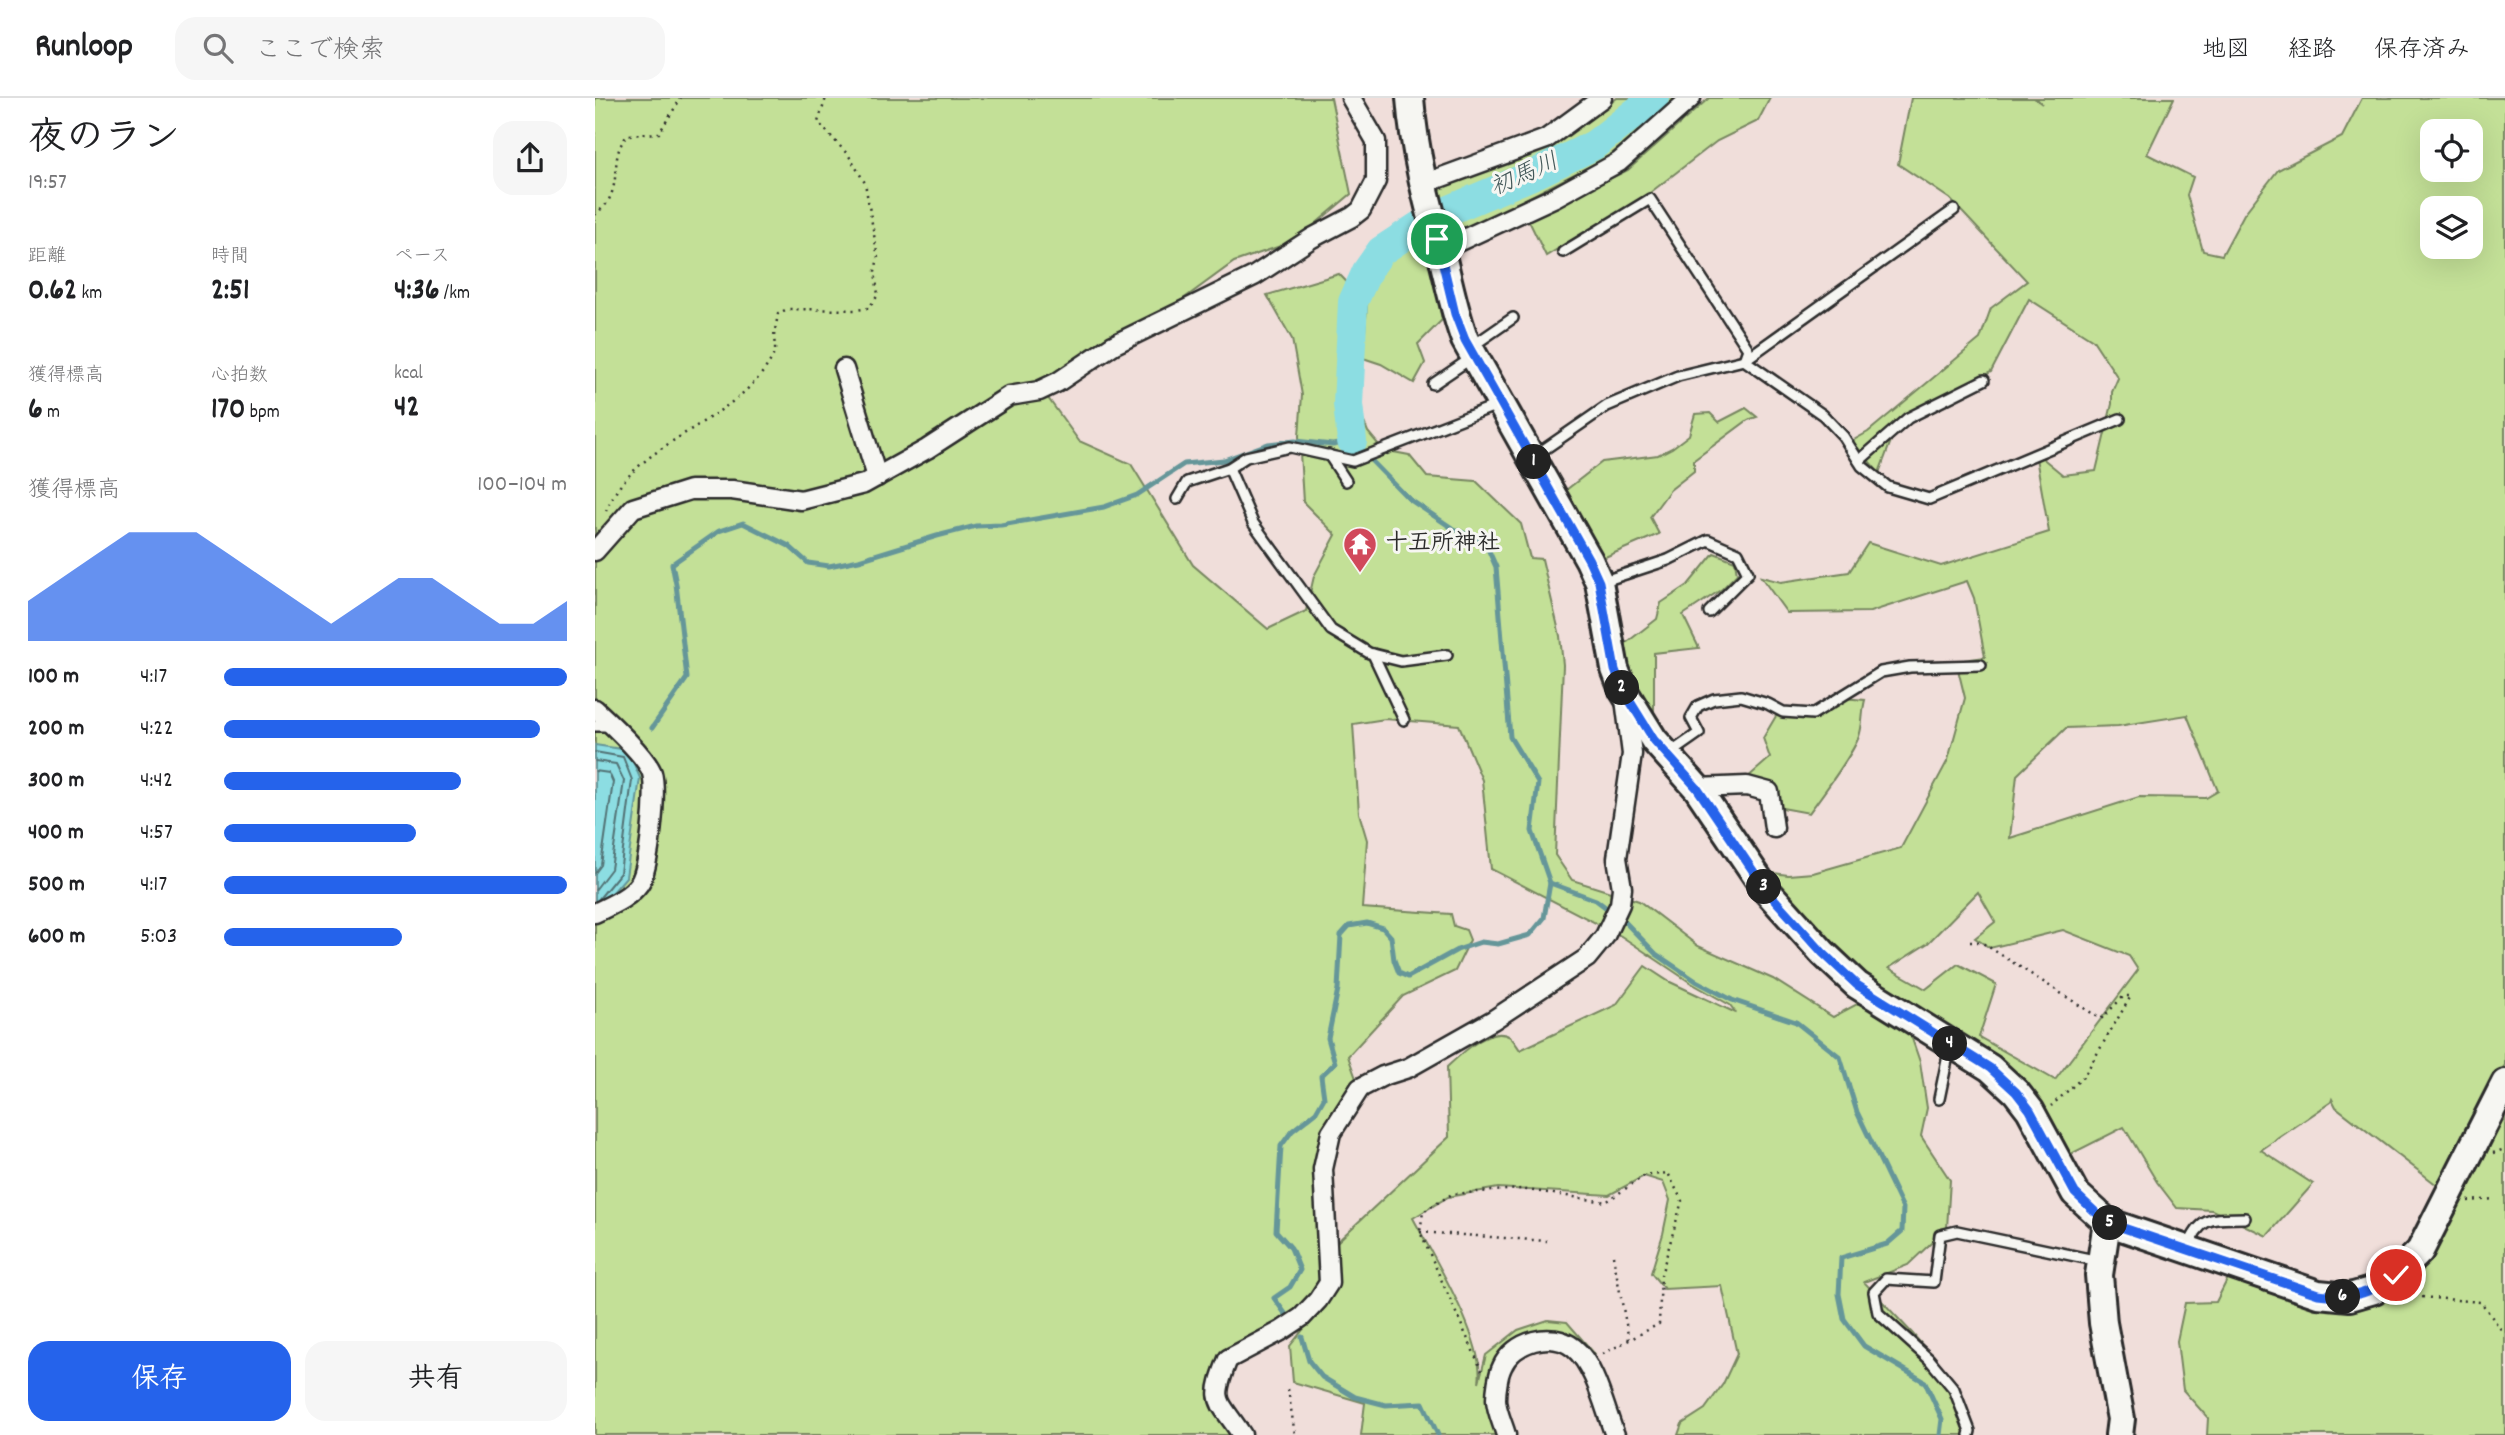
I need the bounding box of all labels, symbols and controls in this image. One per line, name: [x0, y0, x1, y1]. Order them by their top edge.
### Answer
search box: [175, 17, 665, 80]
text: Runloop: [35, 25, 133, 72]
icon: search: [199, 29, 237, 67]
text: ここで検索: [255, 33, 385, 70]
text: 地図: [2202, 34, 2250, 68]
text: 経路: [2288, 34, 2336, 68]
text: 保存済み: [2374, 34, 2470, 68]
text: 夜のラン: [28, 113, 180, 168]
map controls: [2420, 119, 2483, 259]
button: locate: [2420, 119, 2483, 182]
button: share: [493, 121, 567, 195]
water label: 初馬川: [1485, 146, 1565, 206]
text: 19:57: [28, 167, 67, 200]
button: layers: [2420, 196, 2483, 259]
pin: [1407, 209, 1467, 269]
icon: arrive: [1418, 220, 1456, 258]
text: 距離: [28, 244, 66, 271]
text: 時間: [211, 244, 249, 271]
text: ペース: [394, 244, 450, 271]
text: 0.62: [28, 271, 77, 314]
text: 2:51: [211, 271, 250, 314]
text: 4:36: [394, 271, 439, 314]
text: km: [77, 281, 102, 308]
text: /km: [439, 281, 470, 308]
text: kcal: [394, 361, 423, 388]
text: 獲得標高: [28, 363, 104, 390]
text: 心拍数: [211, 363, 268, 390]
text: 42: [394, 388, 420, 431]
text: 6: [28, 390, 43, 433]
text: 170: [211, 390, 245, 433]
text: m: [43, 400, 60, 427]
text: bpm: [245, 400, 280, 427]
pin: 1: [1517, 444, 1551, 480]
text: 1: [1531, 448, 1536, 475]
text: 100–104 m: [477, 469, 567, 502]
text: 獲得標高: [28, 475, 120, 508]
temple icon: 十五所神社: [1341, 525, 1379, 574]
place label: 十五所神社: [1385, 528, 1500, 561]
text: 100 m: [28, 661, 79, 694]
text: 4:17: [140, 661, 167, 694]
pin: 2: [1605, 670, 1639, 706]
text: 2: [1617, 674, 1626, 701]
text: 200 m: [28, 713, 84, 746]
text: 4:22: [140, 713, 173, 746]
text: 300 m: [28, 765, 84, 798]
text: 4:42: [140, 765, 173, 798]
text: 400 m: [28, 817, 84, 850]
text: 4:57: [140, 817, 173, 850]
text: 500 m: [28, 869, 85, 902]
text: 4:17: [140, 869, 167, 902]
pin: 3: [1747, 870, 1781, 904]
text: 3: [1759, 873, 1768, 900]
text: 600 m: [28, 921, 85, 954]
text: 5:03: [140, 921, 177, 954]
pin: 4: [1933, 1026, 1967, 1062]
text: 4: [1946, 1030, 1953, 1057]
pin: 5: [2093, 1206, 2127, 1240]
text: 5: [2105, 1209, 2114, 1236]
pin: [2366, 1245, 2426, 1305]
icon: check: [2377, 1256, 2415, 1294]
pin: 6: [2325, 1280, 2361, 1314]
text: 6: [2338, 1283, 2347, 1310]
button: 保存: [28, 1341, 291, 1421]
button: 共有: [305, 1341, 567, 1421]

